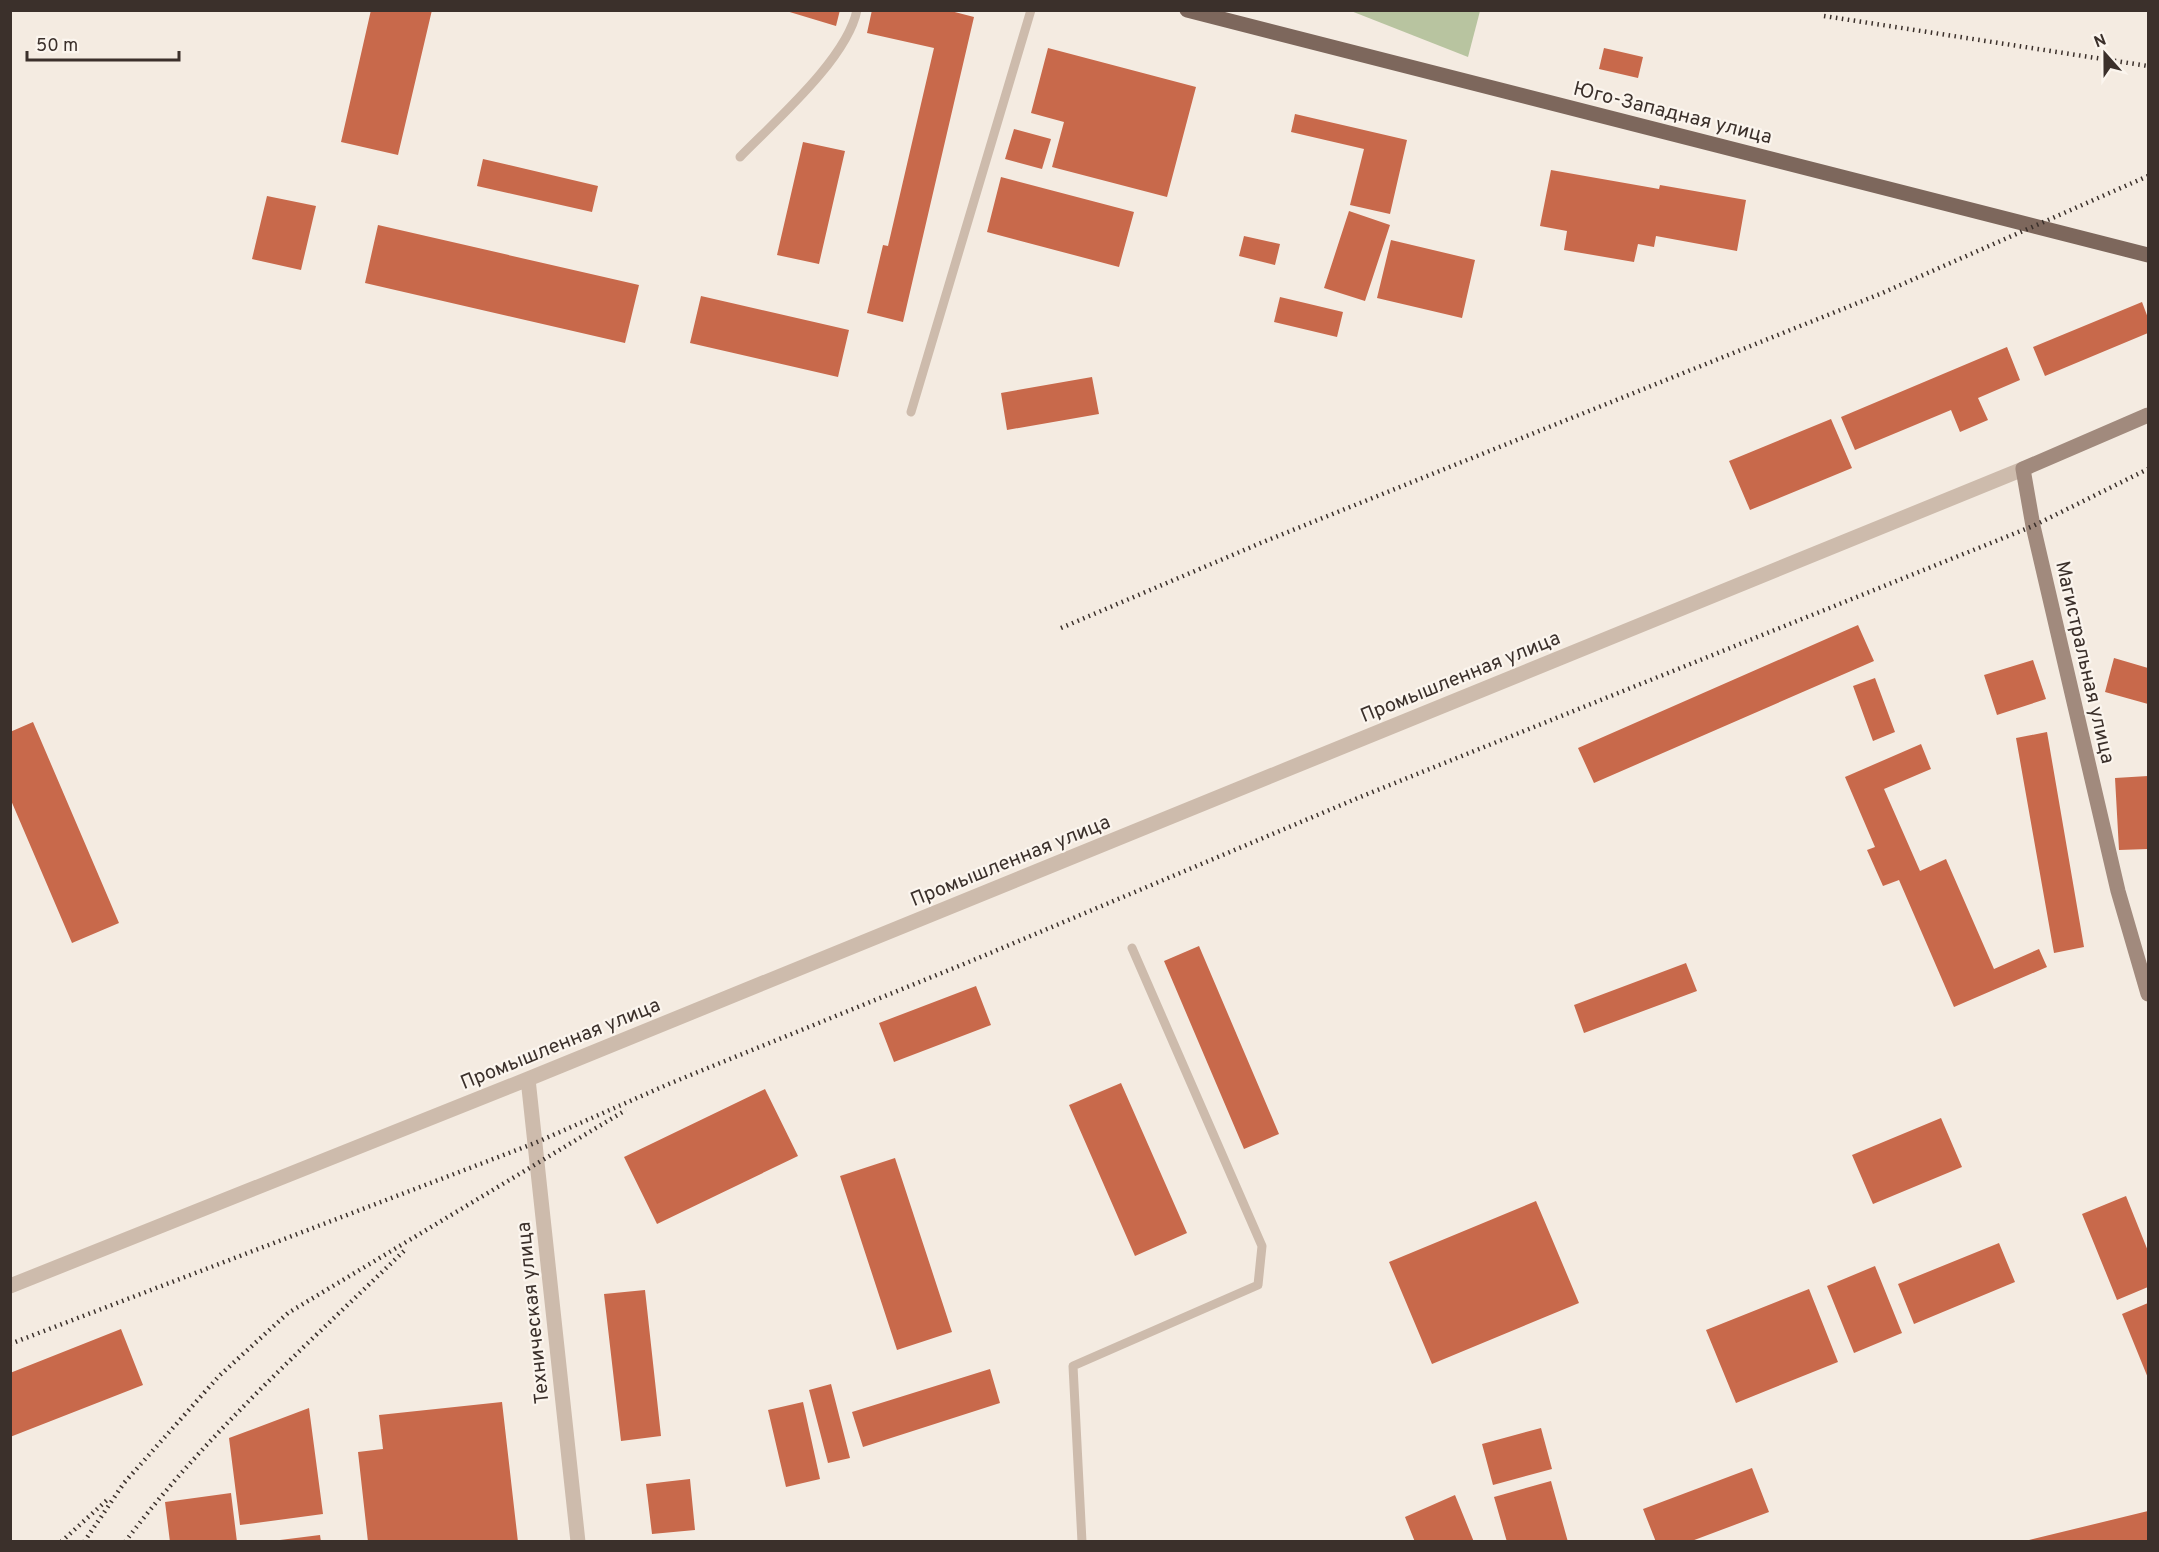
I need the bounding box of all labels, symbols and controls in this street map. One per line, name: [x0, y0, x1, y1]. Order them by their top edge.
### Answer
scale bar: [27, 24, 178, 62]
north arrow: [2075, 24, 2135, 84]
text: N: [2091, 30, 2109, 53]
text: 50 m: [36, 35, 78, 58]
street label: Юго-Западная улица: [1570, 77, 1775, 151]
street label: Магистральная улица: [2048, 559, 2120, 766]
street label: Промышленная улица: [1357, 626, 1564, 730]
street label: Промышленная улица: [907, 810, 1114, 914]
street label: Промышленная улица: [457, 993, 664, 1097]
street label: Техническая улица: [512, 1221, 556, 1405]

